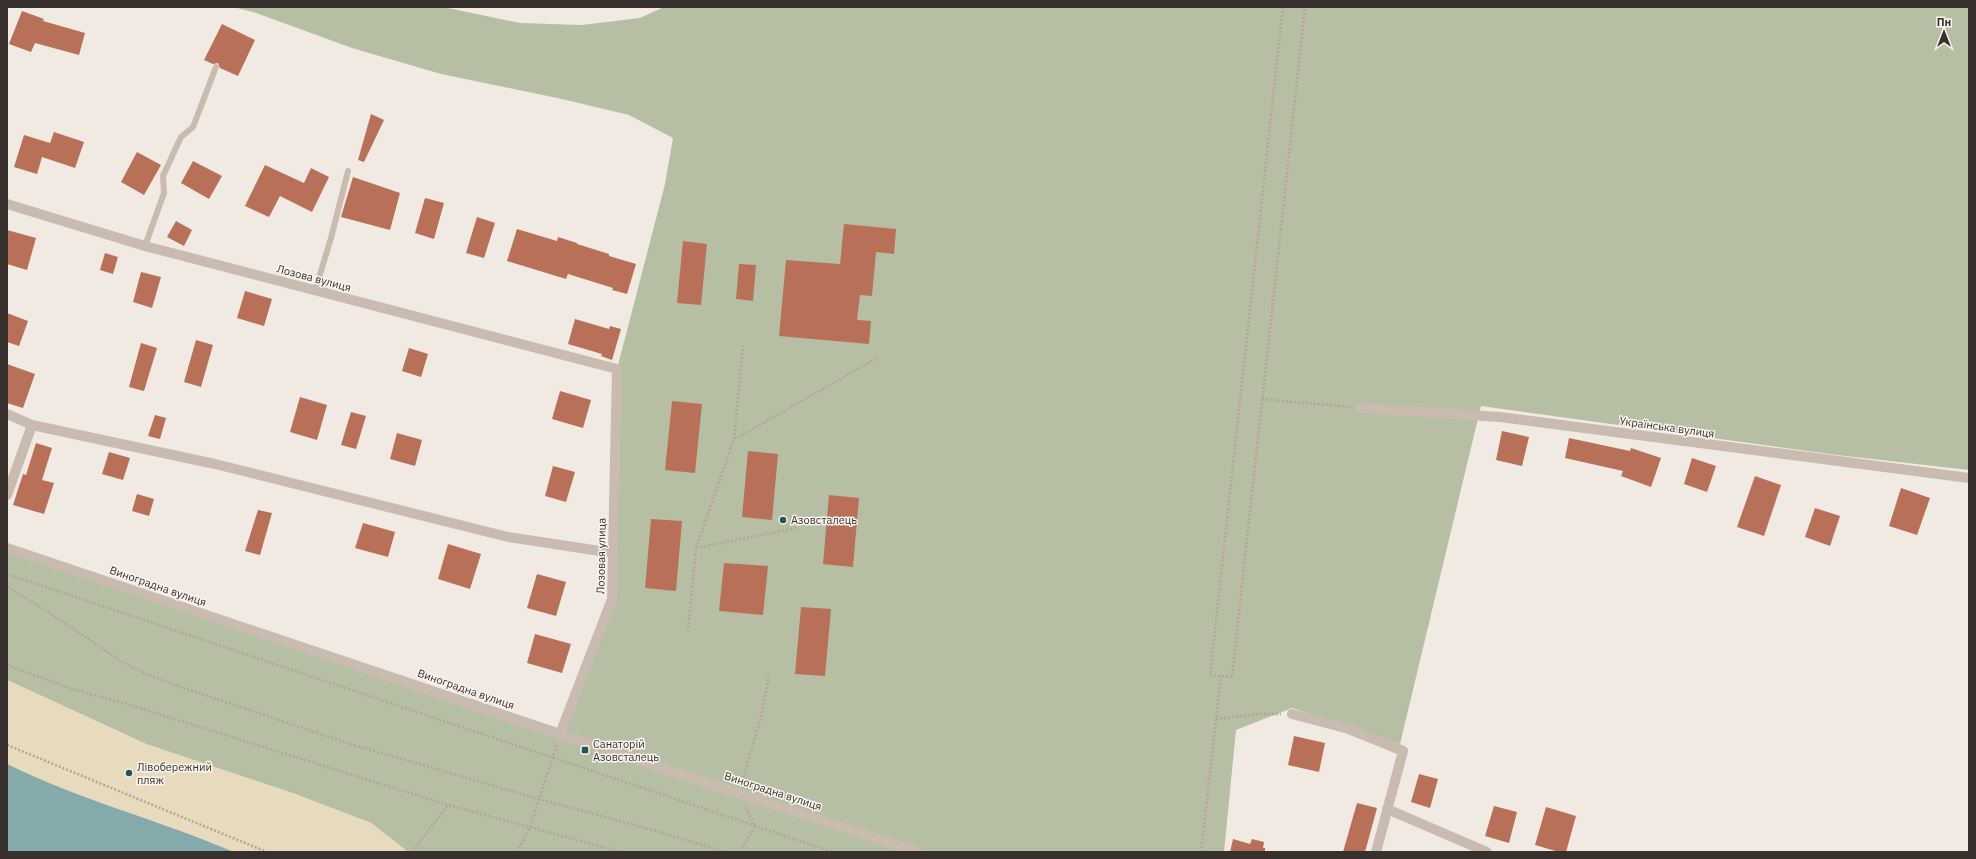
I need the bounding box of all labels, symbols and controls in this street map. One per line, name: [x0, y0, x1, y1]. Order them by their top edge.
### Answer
north arrow: [1924, 12, 1964, 52]
text: Пн: [1937, 15, 1951, 29]
street label: Лозова вулиця: [275, 261, 353, 295]
street label: Українська вулиця: [1619, 413, 1715, 441]
place label: Азовсталець: [791, 513, 857, 527]
marker: Азовсталець: [778, 515, 788, 525]
street label: Лозовая улица: [593, 518, 609, 594]
street label: Виноградна вулиця: [108, 563, 208, 609]
street label: Виноградна вулиця: [416, 666, 516, 712]
place label: Санаторій Азовсталець: [593, 737, 659, 764]
marker: Санаторій Азовсталець: [580, 745, 590, 755]
place label: Лівобережний пляж: [137, 760, 212, 787]
marker: Лівобережний пляж: [124, 768, 134, 778]
street label: Виноградна вулиця: [723, 769, 823, 813]

